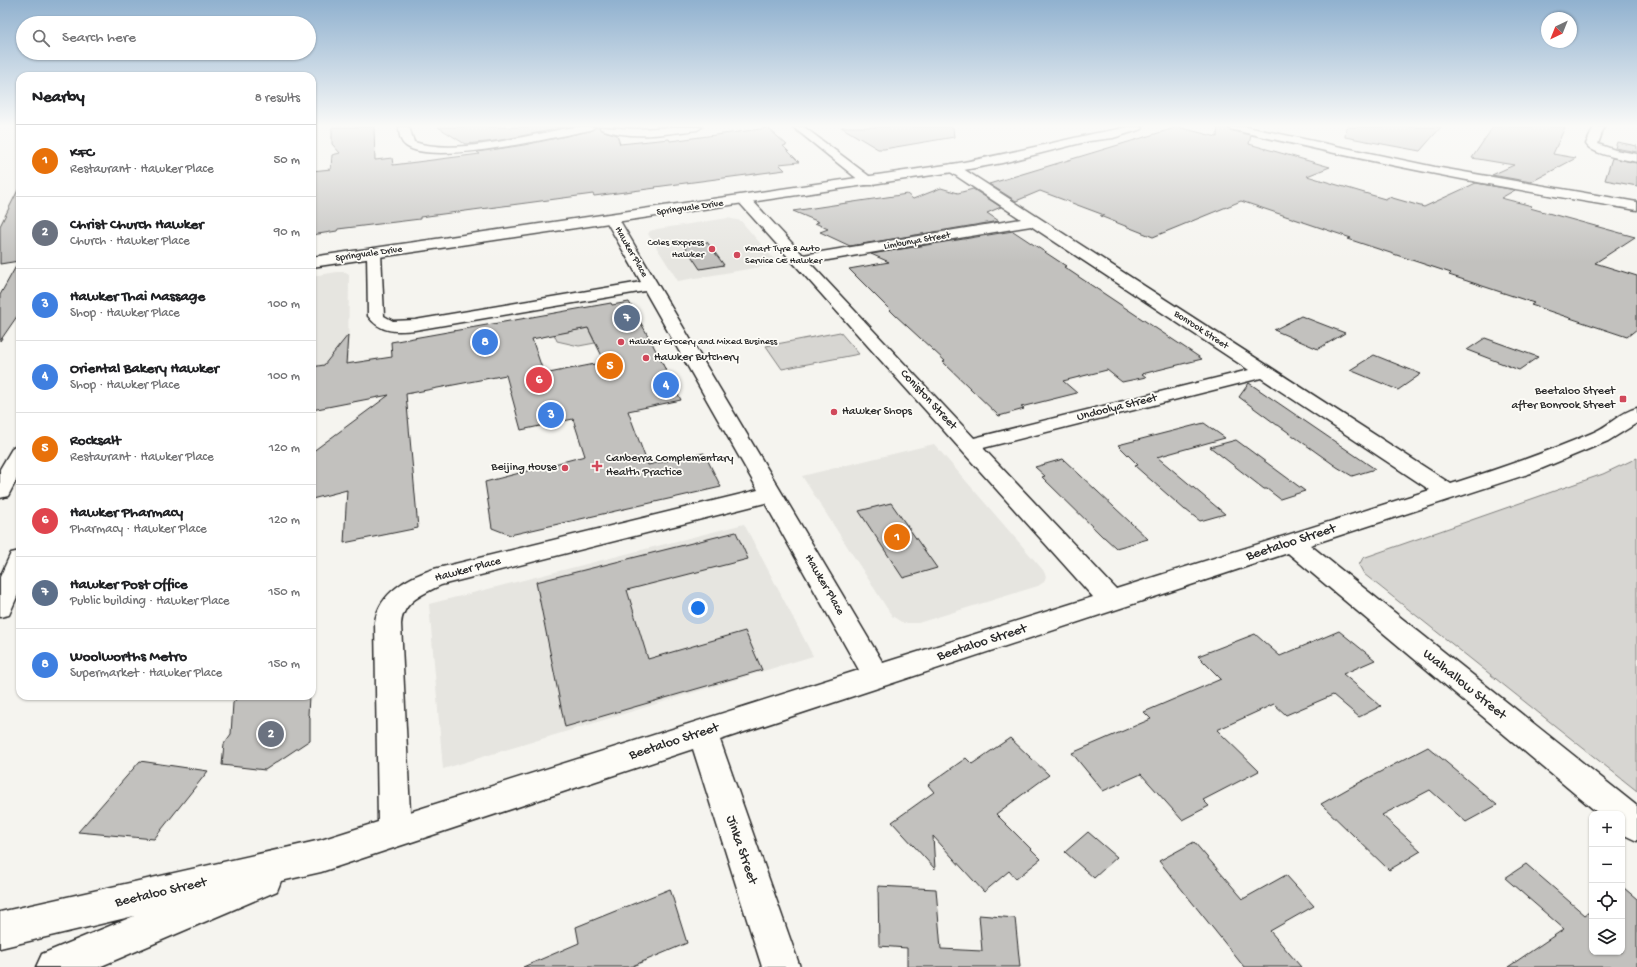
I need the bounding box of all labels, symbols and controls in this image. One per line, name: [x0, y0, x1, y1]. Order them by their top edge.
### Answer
north arrow: [1541, 12, 1577, 48]
search box: [16, 16, 316, 60]
icon: search: [30, 27, 52, 49]
text: Search here: [62, 29, 136, 47]
text: Nearby: [32, 88, 85, 108]
text: 8 results: [255, 91, 300, 106]
text: KFC: [70, 144, 94, 162]
text: 1: [42, 153, 48, 168]
text: 50 m: [273, 153, 300, 168]
text: Restaurant · Hawker Place: [70, 162, 214, 177]
street label: Springvale Drive: [656, 197, 725, 219]
text: Christ Church Hawker: [70, 216, 203, 234]
text: 2: [42, 225, 48, 240]
text: 90 m: [274, 225, 300, 240]
street label: Hawker Place: [612, 225, 651, 280]
street label: Limbunya Street: [883, 229, 952, 253]
text: Church · Hawker Place: [70, 234, 190, 249]
place label: Coles Express Hawker: [648, 237, 705, 261]
street label: Springvale Drive: [335, 243, 404, 265]
place label: Kmart Tyre & Auto Service CE Hawker: [745, 243, 823, 267]
marker: Coles Express Hawker: [707, 244, 717, 254]
marker: Kmart Tyre & Auto Service CE Hawker: [732, 250, 742, 260]
text: Hawker Thai Massage: [70, 288, 205, 306]
text: 3: [42, 297, 48, 312]
text: 100 m: [268, 297, 300, 312]
pin: 7: [614, 303, 640, 333]
text: Shop · Hawker Place: [70, 306, 180, 321]
street label: Bonrook Street: [1171, 307, 1231, 353]
pin: 8: [472, 327, 498, 357]
place label: Hawker Grocery and Mixed Business: [629, 336, 777, 348]
marker: Hawker Grocery and Mixed Business: [616, 337, 626, 347]
pin: 5: [597, 351, 623, 381]
place label: Hawker Butchery: [654, 351, 739, 365]
marker: Hawker Butchery: [641, 353, 651, 363]
text: Oriental Bakery Hawker: [70, 360, 219, 378]
pin: 6: [526, 365, 552, 395]
street label: Coniston Street: [897, 367, 960, 434]
text: 4: [42, 369, 48, 384]
text: 100 m: [268, 369, 300, 384]
pin: 4: [653, 370, 679, 400]
text: Shop · Hawker Place: [70, 378, 180, 393]
place label: Beetaloo Street after Bonrook Street: [1512, 385, 1616, 413]
street label: Undoolya Street: [1075, 391, 1160, 425]
marker: Beetaloo Street after Bonrook Street: [1618, 394, 1628, 404]
pin: 3: [538, 400, 564, 430]
place label: Hawker Shops: [842, 405, 913, 419]
marker: Hawker Shops: [829, 407, 839, 417]
text: Rocksalt: [70, 432, 121, 450]
text: 5: [42, 441, 48, 456]
text: 120 m: [269, 441, 300, 456]
text: Restaurant · Hawker Place: [70, 450, 214, 465]
place label: Canberra Complementary Health Practice: [606, 452, 734, 480]
marker: Canberra Complementary Health Practice: [591, 460, 603, 472]
place label: Beijing House: [490, 461, 558, 475]
marker: Beijing House: [560, 463, 570, 473]
text: Hawker Pharmacy: [70, 504, 183, 522]
text: 6: [42, 513, 48, 528]
text: 120 m: [269, 513, 300, 528]
street label: Beetaloo Street: [1243, 520, 1339, 566]
text: Pharmacy · Hawker Place: [70, 522, 207, 537]
pin: 1: [884, 522, 910, 552]
street label: Hawker Place: [801, 552, 847, 618]
street label: Hawker Place: [434, 554, 503, 586]
text: Hawker Post Office: [70, 576, 187, 594]
text: 7: [42, 585, 48, 600]
text: 150 m: [268, 585, 300, 600]
text: Public building · Hawker Place: [70, 594, 229, 609]
your location: [688, 598, 708, 618]
street label: Beetaloo Street: [934, 620, 1030, 666]
street label: Walhallow Street: [1419, 646, 1510, 725]
text: Woolworths Metro: [70, 648, 187, 666]
text: 8: [41, 657, 49, 672]
text: 150 m: [268, 657, 300, 672]
text: Supermarket · Hawker Place: [70, 666, 222, 681]
pin: 2: [258, 719, 284, 749]
street label: Beetaloo Street: [626, 719, 722, 765]
map controls: [1589, 811, 1625, 955]
button: +: [1589, 811, 1625, 847]
street label: Jinka Street: [721, 813, 761, 888]
button: −: [1589, 847, 1625, 883]
street label: Beetaloo Street: [113, 874, 210, 912]
button: locate: [1589, 883, 1625, 919]
button: layers: [1589, 919, 1625, 955]

